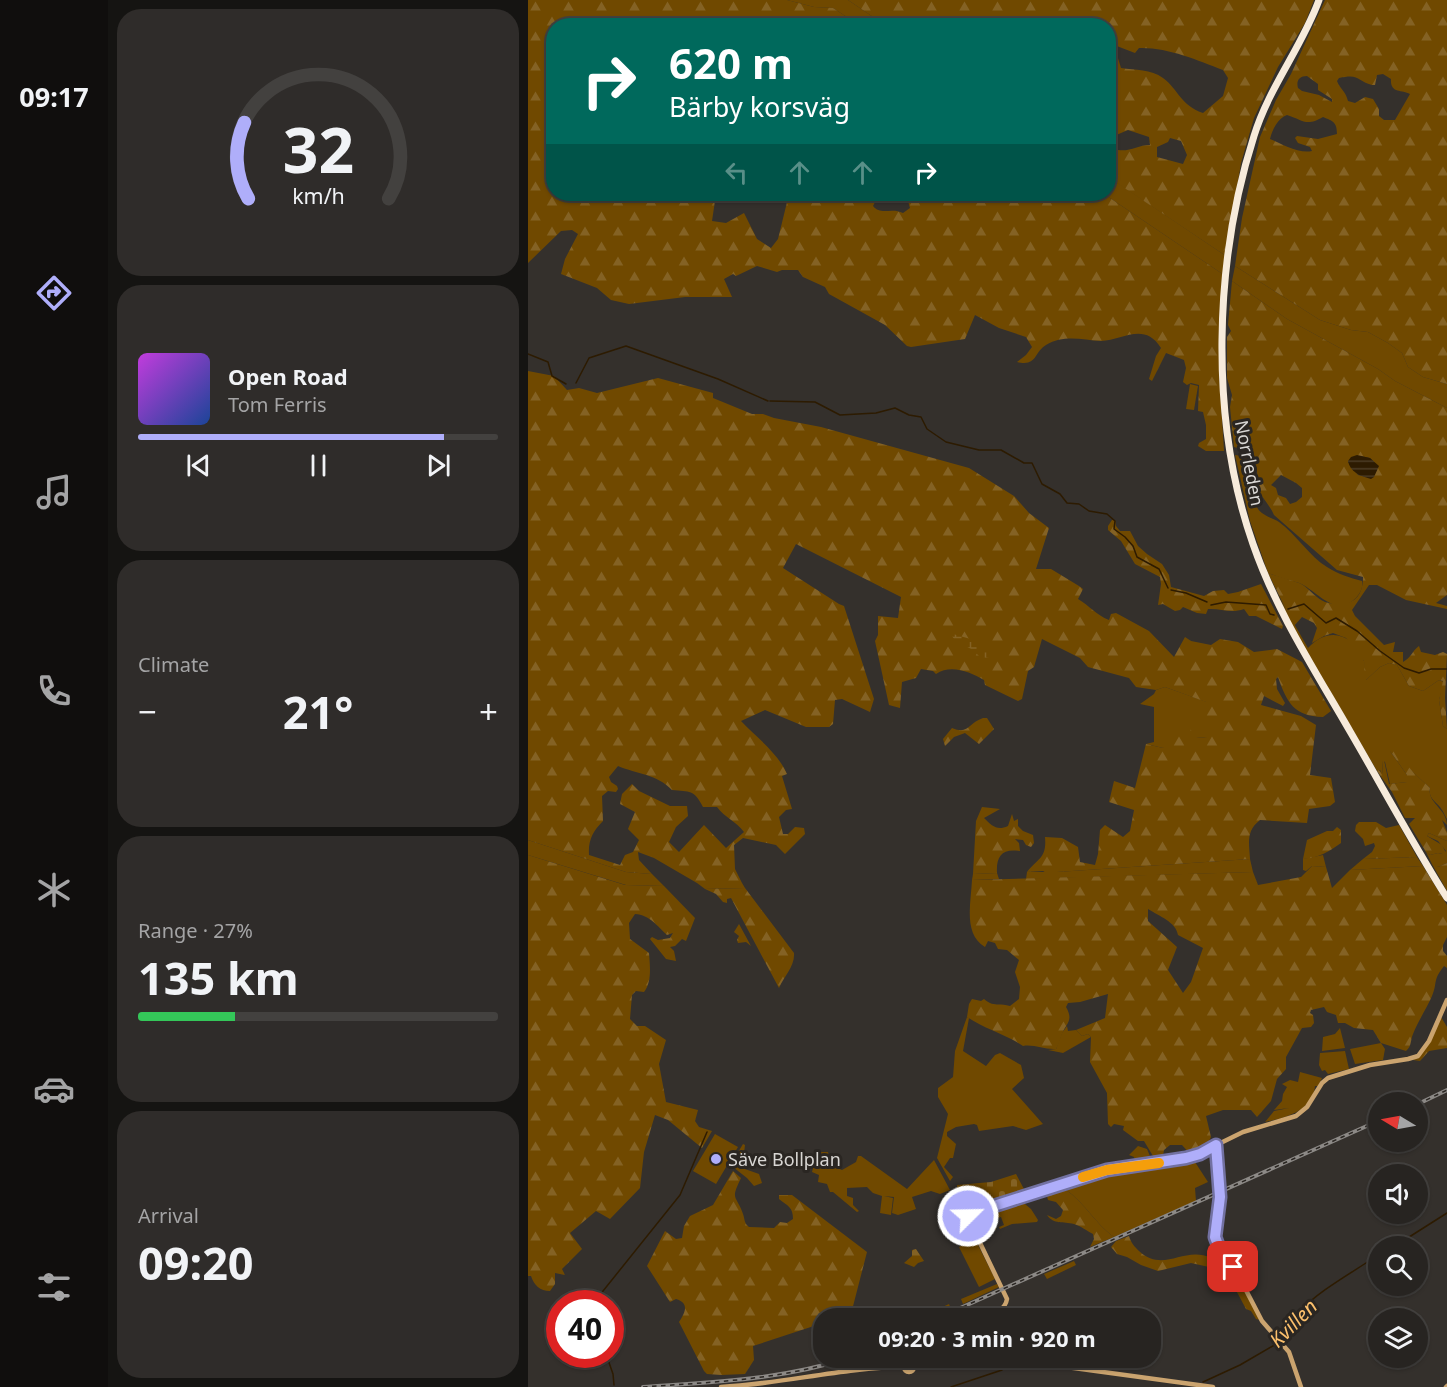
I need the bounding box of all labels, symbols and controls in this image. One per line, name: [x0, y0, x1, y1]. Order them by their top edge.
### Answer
text: 620 m: [669, 34, 793, 91]
icon: right: [570, 42, 648, 120]
text: 09:17: [19, 78, 89, 115]
text: Bärby korsväg: [669, 88, 850, 125]
text: 32: [282, 106, 354, 191]
icon: left: [720, 156, 753, 189]
icon: ahead: [783, 156, 816, 189]
icon: ahead: [846, 156, 879, 189]
icon: right: [909, 156, 942, 189]
text: km/h: [292, 182, 344, 211]
icon: directions: [33, 272, 75, 314]
text: Open Road: [228, 361, 348, 391]
text: Tom Ferris: [228, 391, 327, 418]
street label: Norrleden: [1230, 418, 1270, 508]
icon: previous: [182, 449, 215, 482]
icon: pause: [302, 449, 335, 482]
icon: next: [422, 449, 455, 482]
icon: music: [33, 471, 75, 513]
text: Climate: [138, 651, 209, 678]
icon: phone: [33, 670, 75, 712]
text: 21°: [283, 681, 353, 742]
text: −: [138, 689, 157, 734]
text: +: [479, 689, 498, 734]
icon: climate: [33, 869, 75, 911]
text: Range · 27%: [138, 917, 253, 944]
text: 135 km: [138, 947, 299, 1008]
icon: car: [33, 1068, 75, 1110]
north arrow: [1368, 1092, 1428, 1152]
map controls: [1368, 1092, 1428, 1368]
place label: Säve Bollplan: [728, 1147, 841, 1171]
marker: Säve Bollplan: [709, 1152, 723, 1166]
button: sound: [1368, 1164, 1428, 1224]
position arrow: [936, 1184, 1000, 1248]
text: Arrival: [138, 1202, 199, 1229]
text: 09:20: [138, 1232, 254, 1293]
button: search: [1368, 1236, 1428, 1296]
pin: [1207, 1241, 1258, 1292]
icon: arrive: [1216, 1250, 1249, 1283]
icon: filters: [33, 1266, 75, 1308]
speed limit sign: 40: [546, 1290, 624, 1368]
water label: Kvillen: [1263, 1293, 1323, 1353]
button: layers: [1368, 1308, 1428, 1368]
text: 09:20 · 3 min · 920 m: [878, 1323, 1096, 1353]

